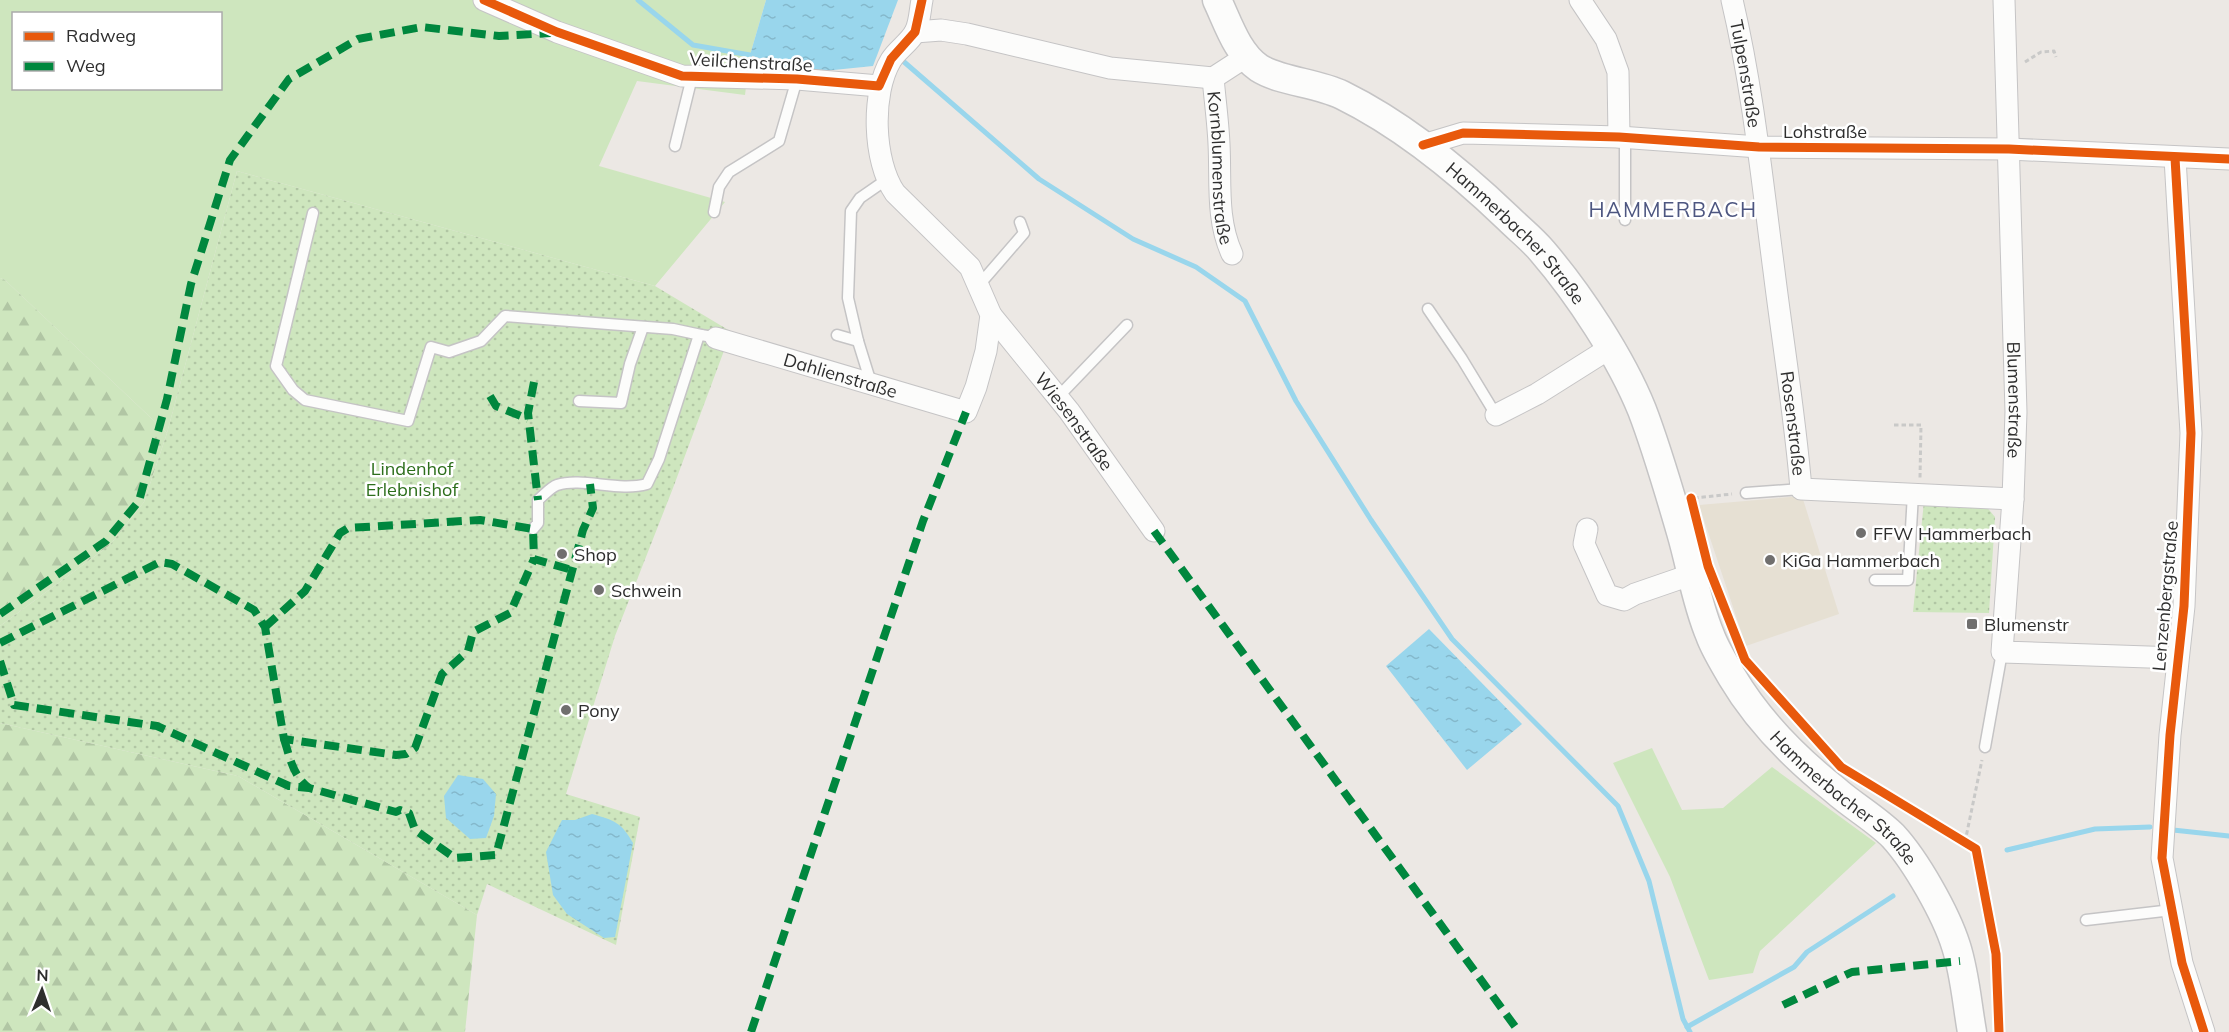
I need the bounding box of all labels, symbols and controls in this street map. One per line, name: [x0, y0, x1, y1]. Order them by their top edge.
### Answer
legend: [12, 12, 222, 90]
street label: Tulpenstraße: [1725, 18, 1767, 129]
text: Radweg: [66, 24, 136, 47]
street label: Veilchenstraße: [689, 47, 813, 77]
text: Weg: [66, 54, 106, 77]
street label: Kornblumenstraße: [1203, 90, 1239, 247]
street label: Lohstraße: [1783, 120, 1867, 143]
street label: Hammerbacher Straße: [1442, 156, 1590, 308]
district label: HAMMERBACH: [1588, 196, 1758, 222]
street label: Blumenstraße: [2002, 341, 2028, 459]
street label: Dahlienstraße: [781, 347, 900, 403]
street label: Wiesenstraße: [1030, 367, 1119, 475]
street label: Rosenstraße: [1776, 369, 1811, 477]
park label: Lindenhof Erlebnishof: [366, 457, 459, 501]
street label: Lenzenbergstraße: [2147, 520, 2183, 672]
place label: FFW Hammerbach: [1873, 522, 2032, 545]
marker: FFW Hammerbach: [1854, 526, 1868, 540]
place label: Shop: [574, 543, 617, 566]
marker: Shop: [555, 547, 569, 561]
place label: KiGa Hammerbach: [1782, 549, 1940, 572]
marker: KiGa Hammerbach: [1763, 553, 1777, 567]
place label: Schwein: [611, 579, 682, 602]
marker: Schwein: [592, 583, 606, 597]
place label: Blumenstr: [1984, 613, 2069, 636]
marker: Blumenstr: [1965, 617, 1979, 631]
place label: Pony: [578, 699, 620, 722]
marker: Pony: [559, 703, 573, 717]
street label: Hammerbacher Straße: [1765, 725, 1923, 869]
north arrow: [12, 960, 72, 1020]
text: N: [36, 965, 49, 985]

